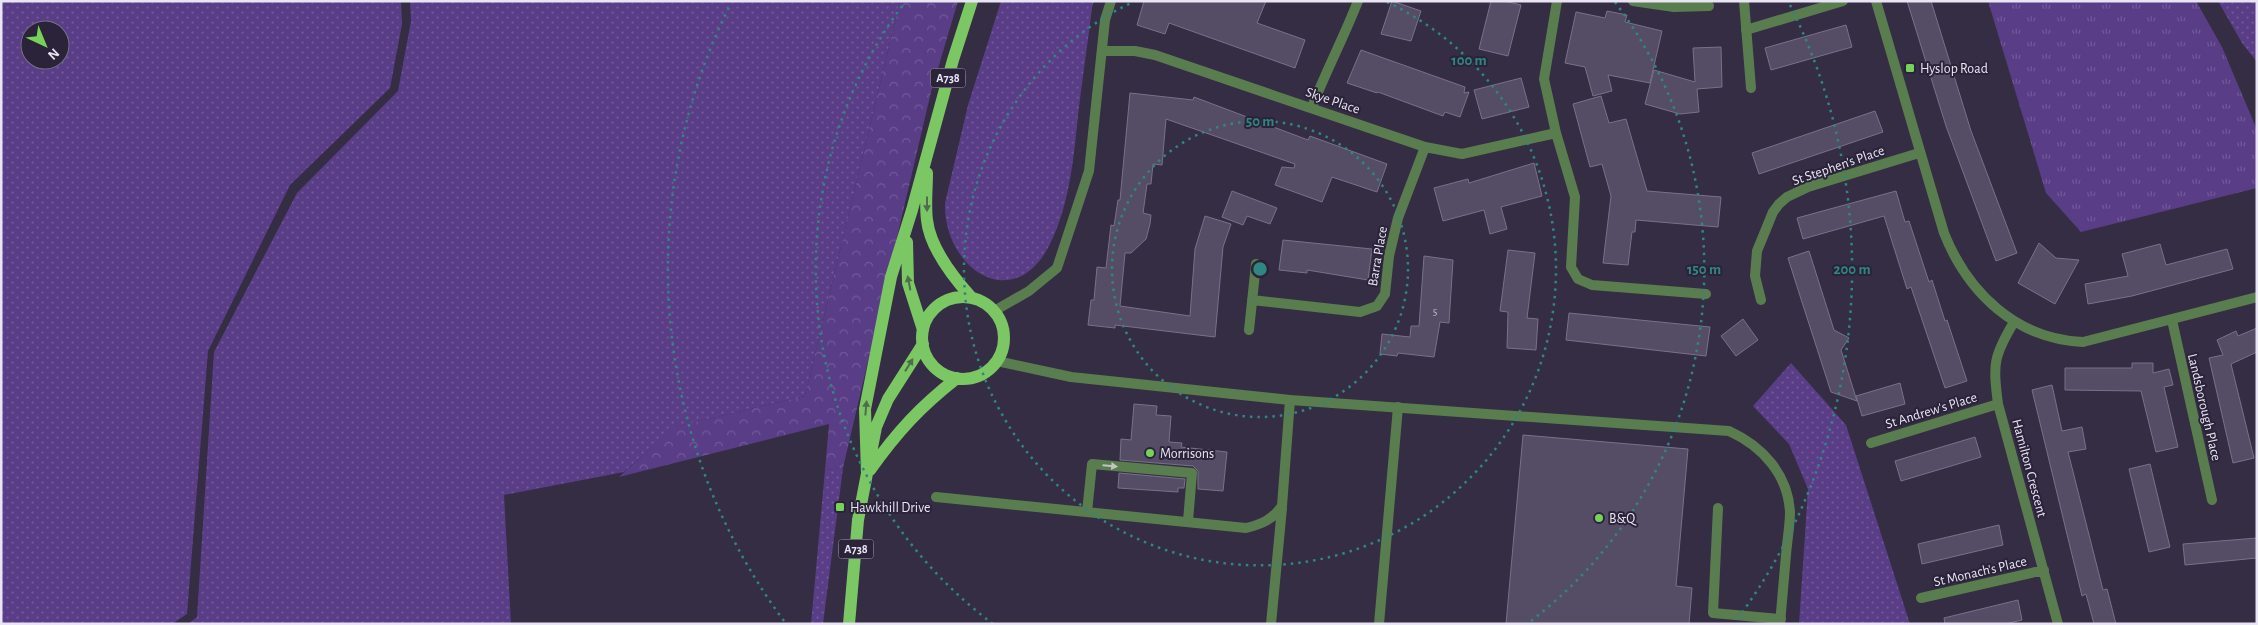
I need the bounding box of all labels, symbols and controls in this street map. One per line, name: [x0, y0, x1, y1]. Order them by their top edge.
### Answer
north arrow: [20, 20, 70, 70]
text: N: [45, 45, 62, 62]
text: 100 m: [1451, 53, 1487, 68]
marker: Hyslop Road: [1904, 62, 1916, 74]
place label: Hyslop Road: [1920, 62, 1988, 76]
road number: A738: [930, 68, 966, 88]
street label: Skye Place: [1304, 85, 1362, 117]
text: 50 m: [1246, 114, 1274, 129]
street label: St Stephen's Place: [1790, 144, 1886, 188]
one-way arrow: [923, 197, 931, 213]
street label: Barra Place: [1366, 225, 1390, 287]
centre of rings: [1251, 260, 1269, 278]
text: 150 m: [1687, 262, 1721, 277]
text: 200 m: [1833, 262, 1871, 277]
one-way arrow: [905, 276, 913, 291]
house number: 5: [1433, 306, 1438, 317]
street label: Landsborough Place: [2185, 352, 2223, 462]
one-way arrow: [904, 358, 914, 371]
street label: St Andrew's Place: [1884, 390, 1979, 432]
one-way arrow: [862, 400, 870, 416]
street label: Hamilton Crescent: [2009, 418, 2049, 519]
marker: Morrisons: [1144, 447, 1156, 459]
place label: Morrisons: [1160, 447, 1214, 461]
one-way arrow: [1102, 462, 1118, 470]
marker: Hawkhill Drive: [834, 501, 846, 513]
place label: Hawkhill Drive: [850, 501, 930, 515]
marker: B&Q: [1593, 512, 1605, 524]
place label: B&Q: [1609, 512, 1637, 526]
road number: A738: [838, 540, 874, 558]
street label: St Monach's Place: [1932, 554, 2028, 590]

